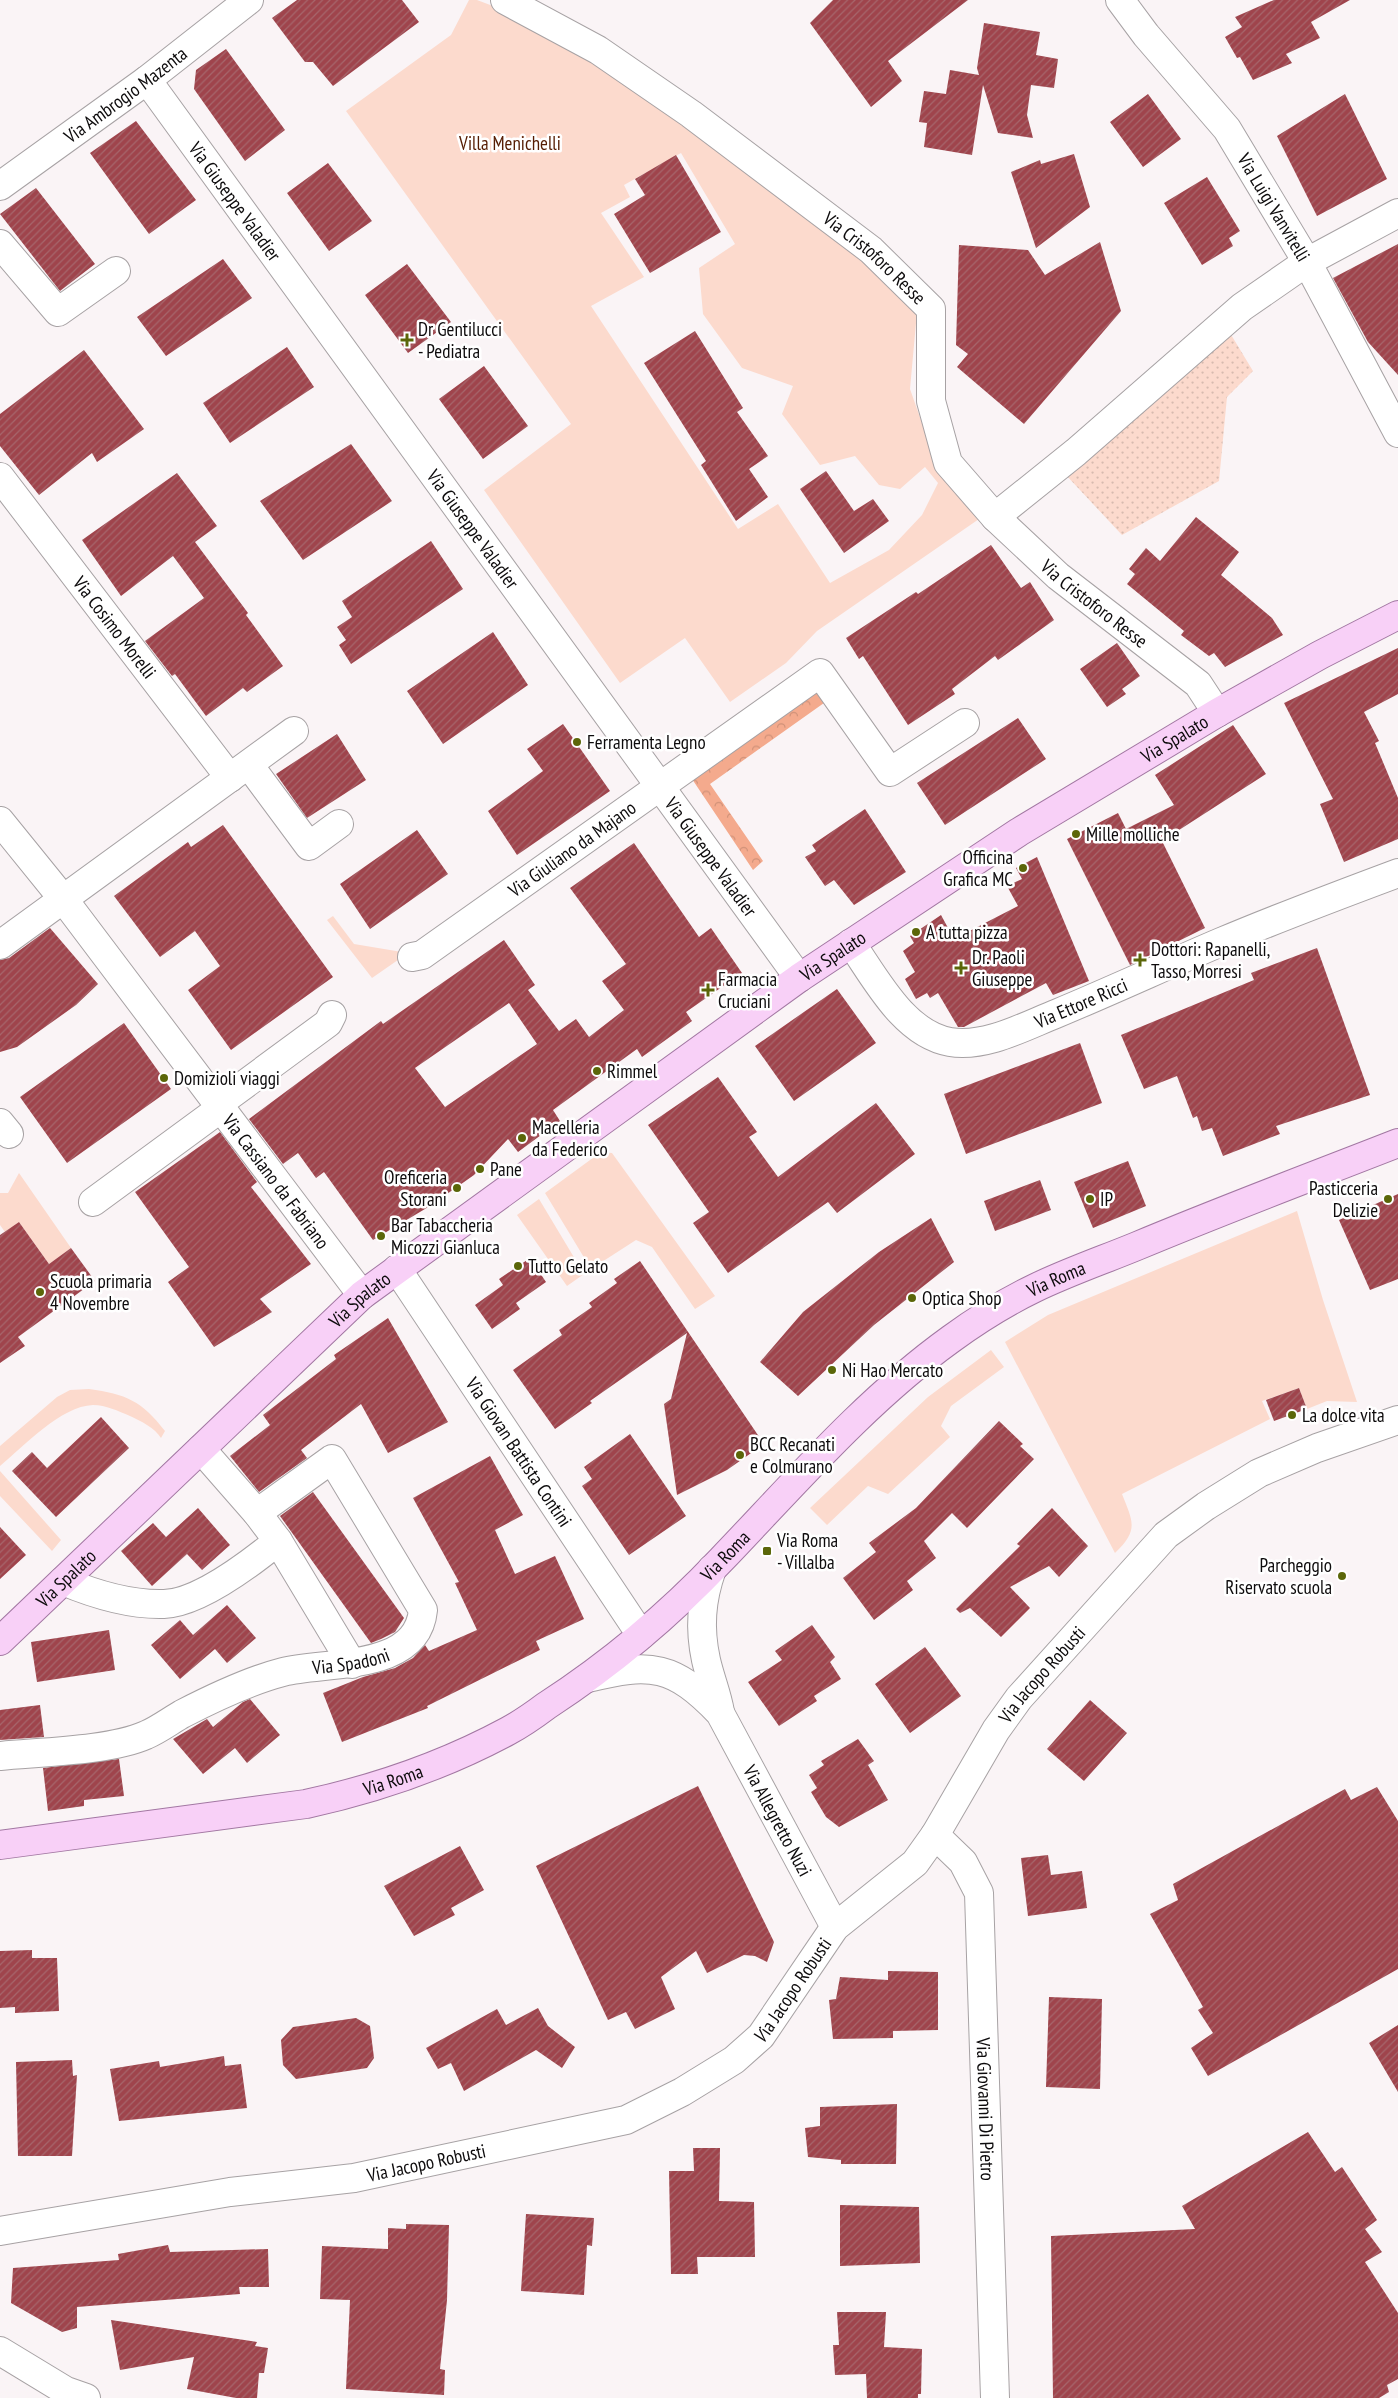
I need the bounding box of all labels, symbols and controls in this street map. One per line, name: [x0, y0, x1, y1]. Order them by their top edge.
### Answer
street label: Via Ambrogio Mazenta: [58, 41, 192, 149]
park label: Villa Menichelli: [458, 131, 561, 155]
street label: Via Giuseppe Valadier: [183, 136, 287, 266]
street label: Via Luigi Vanvitelli: [1232, 148, 1316, 266]
street label: Via Cristoforo Resse: [818, 206, 931, 310]
place label: Dr Gentilucci - Pediatra: [418, 317, 502, 363]
marker: Dr Gentilucci - Pediatra: [400, 333, 414, 347]
street label: Via Giuseppe Valadier: [421, 464, 525, 594]
street label: Via Cristoforo Resse: [1035, 554, 1153, 653]
street label: Via Cosimo Morelli: [67, 570, 161, 683]
street label: Via Spalato: [1136, 709, 1212, 768]
place label: Ferramenta Legno: [587, 730, 706, 754]
marker: Ferramenta Legno: [571, 736, 583, 748]
street label: Via Giuseppe Valadier: [659, 792, 763, 922]
street label: Via Giuliano da Majano: [503, 795, 640, 903]
place label: Mille molliche: [1086, 822, 1180, 846]
marker: Mille molliche: [1070, 828, 1082, 840]
place label: Officina Grafica MC: [943, 845, 1013, 891]
marker: Officina Grafica MC: [1017, 862, 1029, 874]
place label: A tutta pizza: [926, 920, 1008, 944]
street label: Via Spalato: [794, 925, 870, 987]
marker: A tutta pizza: [910, 926, 922, 938]
place label: Dottori: Rapanelli, Tasso, Morresi: [1151, 937, 1270, 983]
place label: Dr. Paoli Giuseppe: [972, 945, 1033, 991]
marker: Dottori: Rapanelli, Tasso, Morresi: [1133, 953, 1147, 967]
marker: Dr. Paoli Giuseppe: [954, 961, 968, 975]
place label: Farmacia Cruciani: [718, 967, 777, 1013]
street label: Via Ettore Ricci: [1030, 973, 1131, 1034]
marker: Farmacia Cruciani: [702, 984, 714, 996]
place label: Rimmel: [607, 1059, 658, 1083]
marker: Rimmel: [591, 1065, 603, 1077]
place label: Domizioli viaggi: [174, 1066, 280, 1090]
marker: Domizioli viaggi: [158, 1072, 170, 1084]
street label: Via Cassiano da Fabriano: [217, 1108, 335, 1254]
place label: Macelleria da Federico: [532, 1115, 608, 1161]
marker: Macelleria da Federico: [516, 1132, 528, 1144]
place label: Pane: [490, 1157, 522, 1181]
marker: Pane: [474, 1163, 486, 1175]
place label: Oreficeria Storani: [384, 1165, 447, 1211]
place label: Pasticceria Delizie: [1309, 1176, 1378, 1222]
marker: Oreficeria Storani: [451, 1182, 463, 1194]
place label: IP: [1100, 1187, 1113, 1211]
marker: IP: [1084, 1193, 1096, 1205]
marker: Pasticceria Delizie: [1382, 1193, 1394, 1205]
place label: Bar Tabaccheria Micozzi Gianluca: [391, 1213, 500, 1259]
marker: Bar Tabaccheria Micozzi Gianluca: [375, 1230, 387, 1242]
place label: Tutto Gelato: [528, 1254, 608, 1278]
street label: Via Roma: [1022, 1256, 1089, 1303]
marker: Tutto Gelato: [512, 1260, 524, 1272]
street label: Via Spalato: [323, 1266, 395, 1333]
place label: Scuola primaria 4 Novembre: [50, 1269, 152, 1315]
marker: Scuola primaria 4 Novembre: [34, 1286, 46, 1298]
place label: Optica Shop: [922, 1286, 1001, 1310]
marker: Optica Shop: [906, 1292, 918, 1304]
place label: Ni Hao Mercato: [842, 1358, 943, 1382]
marker: Ni Hao Mercato: [826, 1364, 838, 1376]
street label: Via Giovan Battista Contini: [460, 1372, 577, 1531]
place label: La dolce vita: [1302, 1403, 1385, 1427]
marker: La dolce vita: [1286, 1409, 1298, 1421]
place label: BCC Recanati e Colmurano: [750, 1432, 835, 1478]
marker: BCC Recanati e Colmurano: [734, 1449, 746, 1461]
street label: Via Roma: [695, 1525, 755, 1587]
place label: Via Roma - Villalba: [776, 1528, 838, 1574]
street label: Via Spalato: [30, 1544, 101, 1613]
marker: Via Roma - Villalba: [761, 1545, 773, 1557]
place label: Parcheggio Riservato scuola: [1225, 1553, 1332, 1599]
marker: Parcheggio Riservato scuola: [1336, 1570, 1348, 1582]
street label: Via Jacopo Robusti: [992, 1621, 1090, 1728]
street label: Via Spadoni: [310, 1642, 393, 1679]
street label: Via Roma: [359, 1759, 426, 1801]
street label: Via Allegretto Nuzi: [738, 1760, 817, 1880]
street label: Via Jacopo Robusti: [749, 1933, 836, 2049]
street label: Via Giovanni Di Pietro: [972, 2036, 1000, 2181]
street label: Via Jacopo Robusti: [364, 2138, 488, 2187]

